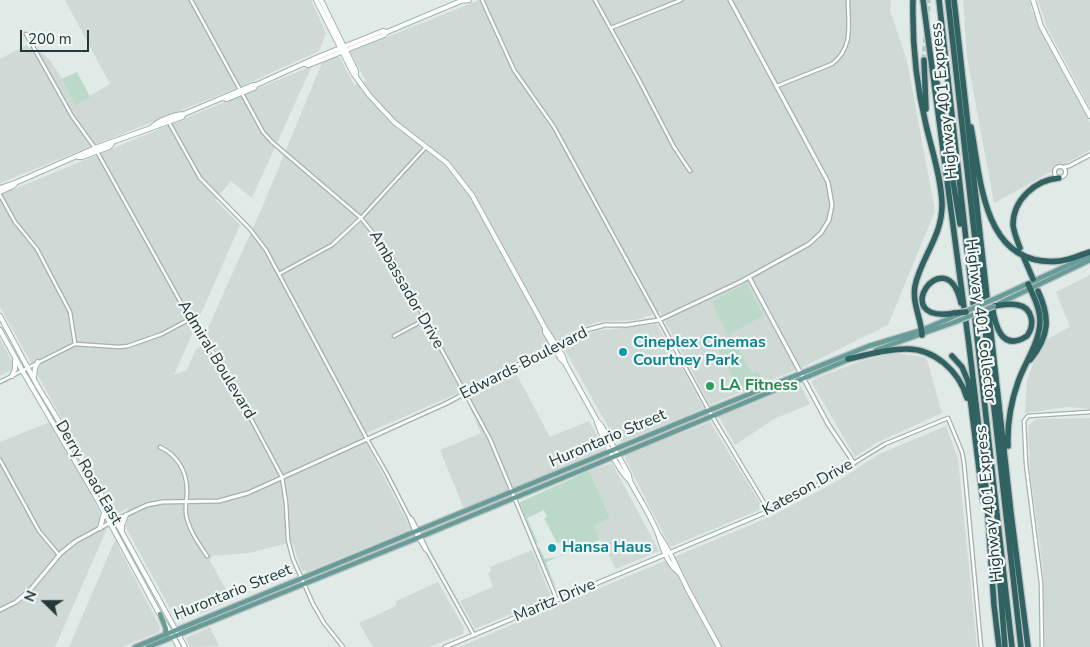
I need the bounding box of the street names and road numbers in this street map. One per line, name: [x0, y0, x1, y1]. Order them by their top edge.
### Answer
street label: Highway 401 Express: [927, 22, 963, 180]
street label: Ambassador Drive: [364, 228, 448, 352]
street label: Highway 401 Collector: [960, 238, 1000, 404]
street label: Admiral Boulevard: [173, 297, 259, 423]
street label: Edwards Boulevard: [457, 324, 591, 404]
street label: Hurontario Street: [547, 406, 669, 472]
street label: Derry Road East: [50, 418, 126, 528]
street label: Highway 401 Express: [972, 425, 1008, 583]
street label: Kateson Drive: [760, 455, 856, 521]
street label: Hurontario Street: [171, 561, 295, 625]
street label: Maritz Drive: [511, 575, 599, 627]

